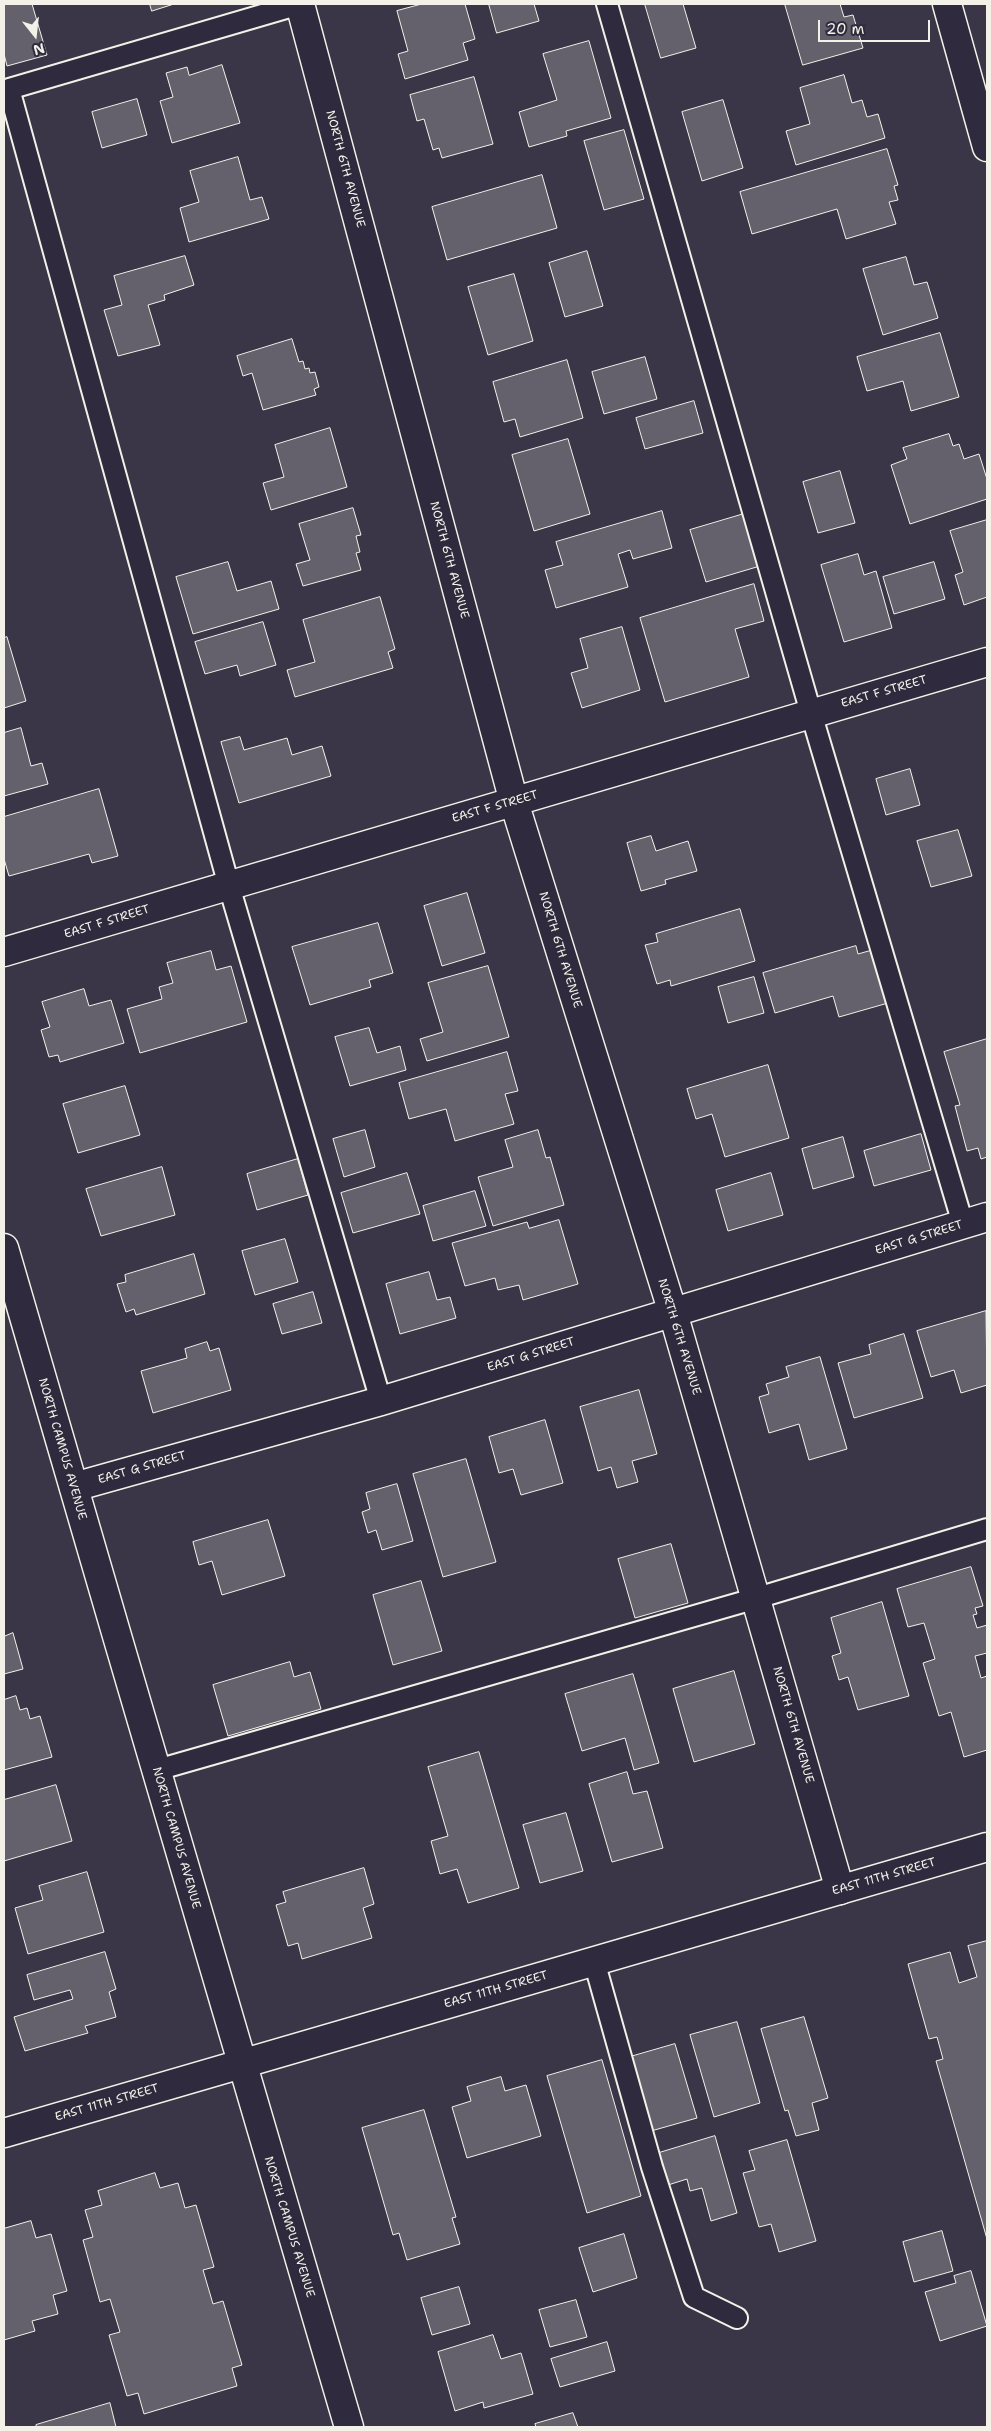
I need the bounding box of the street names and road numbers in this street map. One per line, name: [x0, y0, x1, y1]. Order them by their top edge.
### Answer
street label: NORTH 6TH AVENUE: [322, 109, 368, 229]
street label: NORTH 6TH AVENUE: [426, 500, 472, 620]
street label: EAST F STREET: [839, 673, 929, 711]
street label: EAST F STREET: [450, 788, 540, 826]
street label: NORTH 6TH AVENUE: [535, 890, 585, 1010]
street label: EAST F STREET: [62, 902, 152, 942]
street label: EAST G STREET: [873, 1218, 965, 1258]
street label: NORTH 6TH AVENUE: [654, 1277, 704, 1397]
street label: EAST G STREET: [485, 1335, 577, 1375]
street label: NORTH CAMPUS AVENUE: [35, 1376, 89, 1522]
street label: EAST G STREET: [96, 1449, 188, 1487]
street label: NORTH 6TH AVENUE: [769, 1665, 817, 1785]
street label: NORTH CAMPUS AVENUE: [149, 1765, 203, 1911]
street label: EAST 11TH STREET: [830, 1855, 938, 1899]
street label: EAST 11TH STREET: [442, 1968, 550, 2012]
street label: EAST 11TH STREET: [53, 2081, 161, 2125]
street label: NORTH CAMPUS AVENUE: [261, 2155, 317, 2299]

